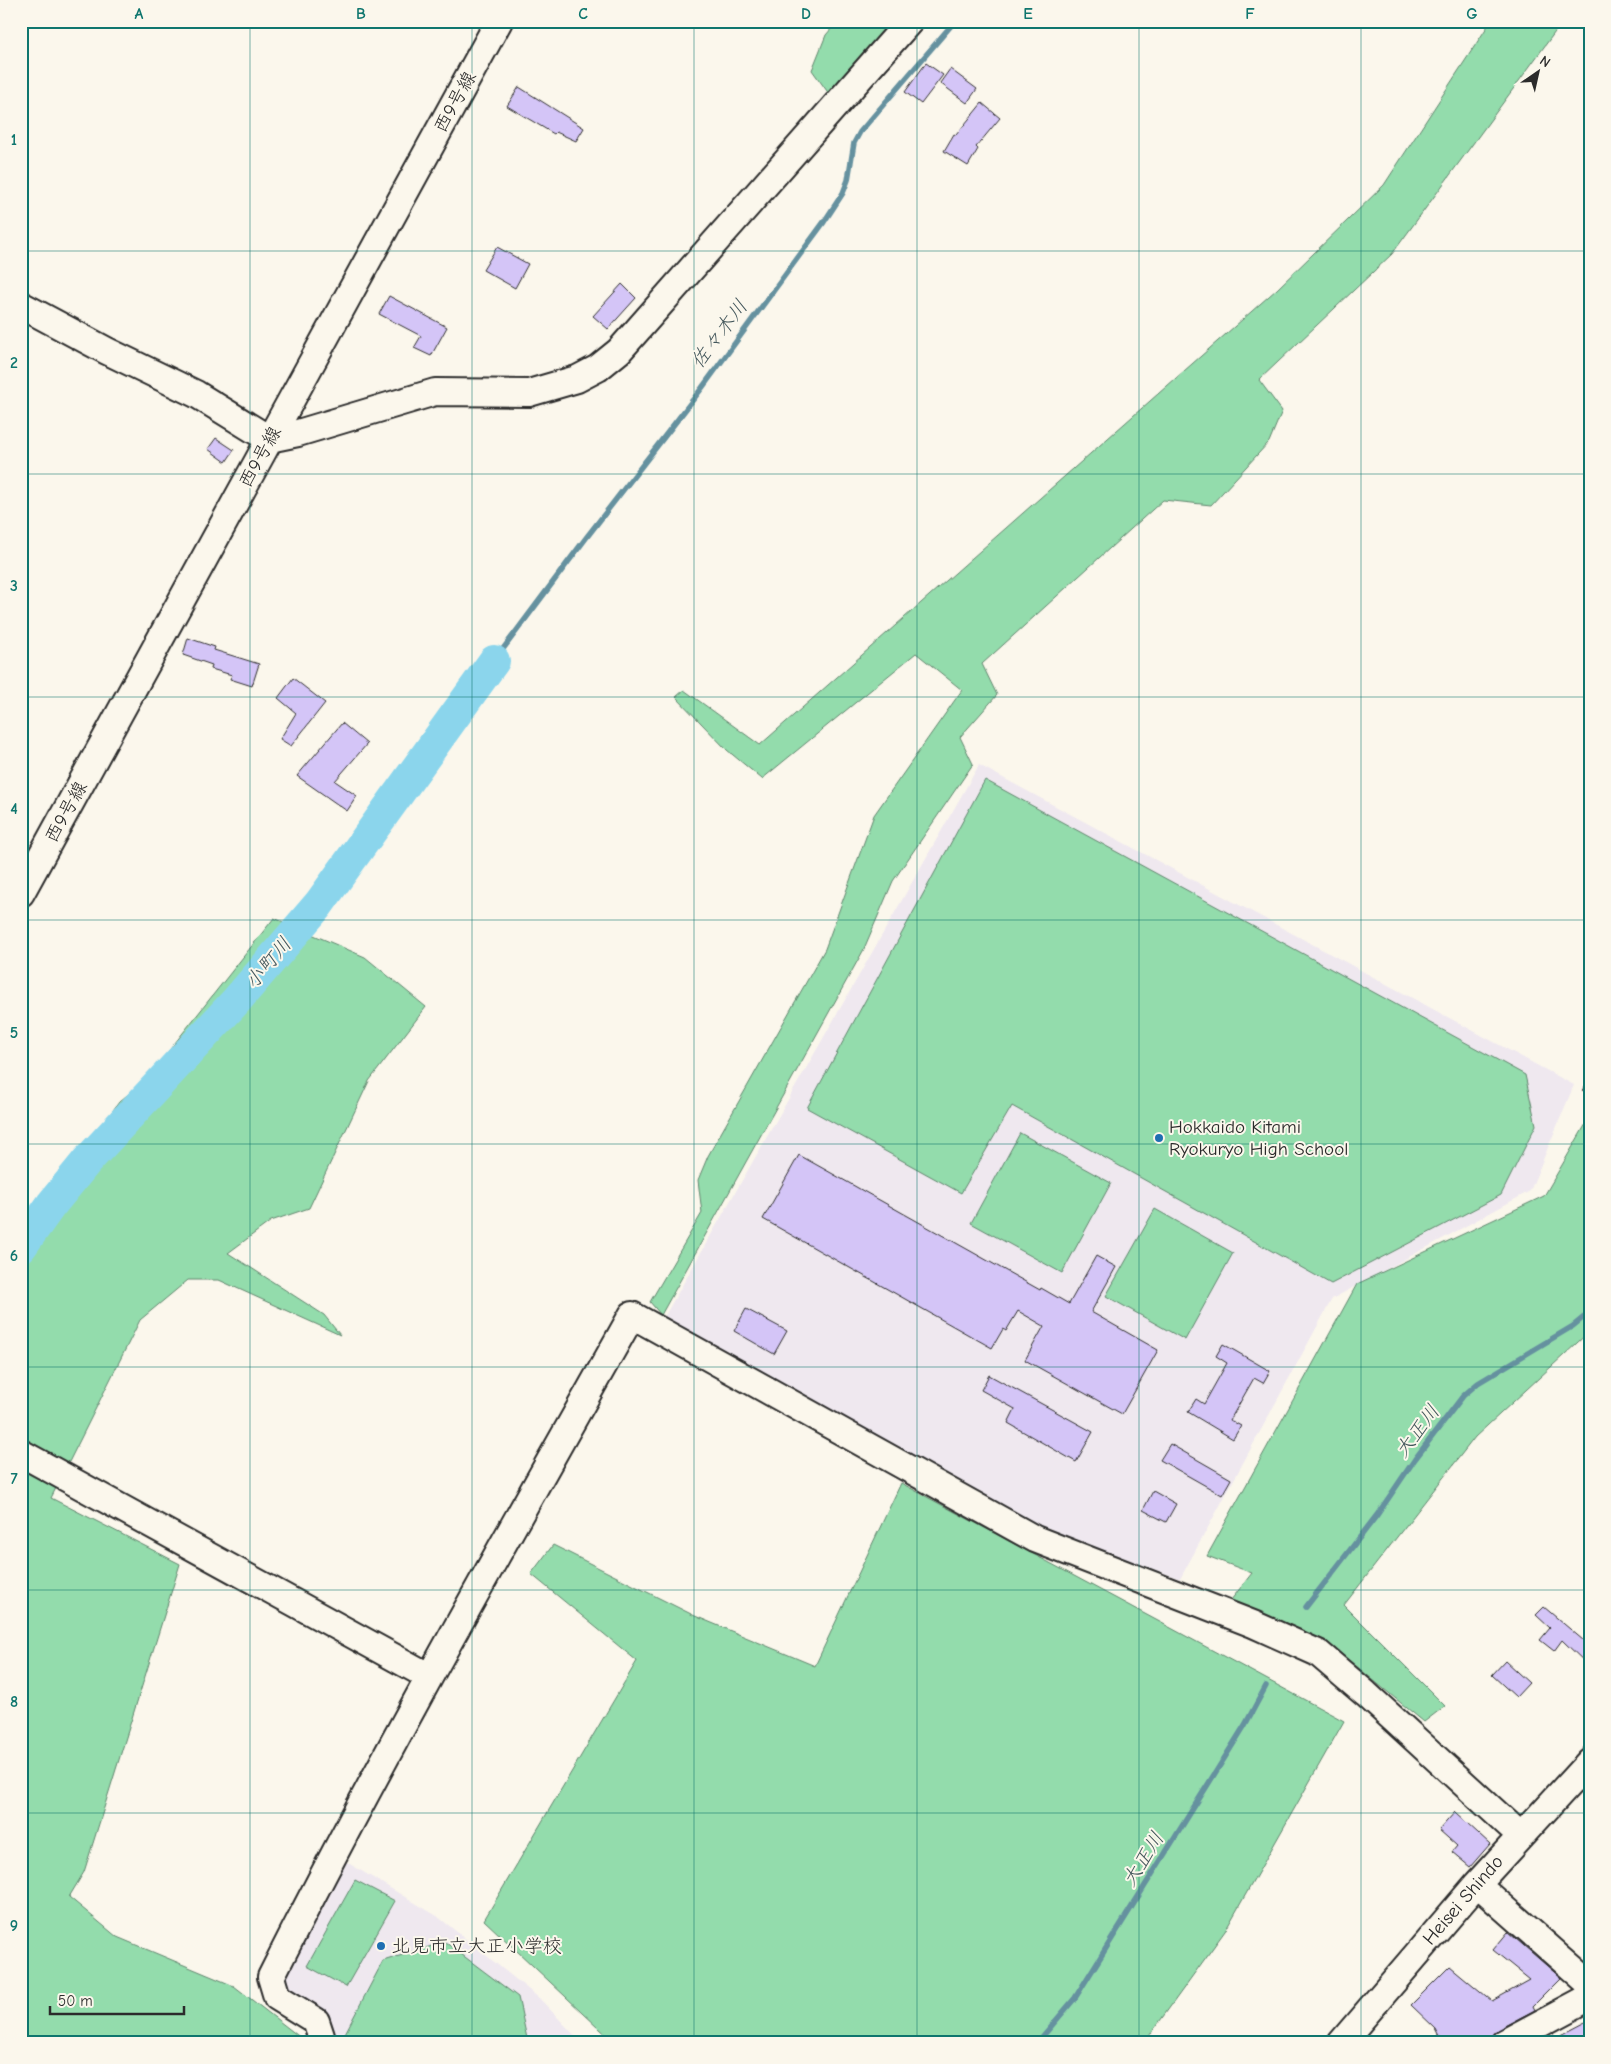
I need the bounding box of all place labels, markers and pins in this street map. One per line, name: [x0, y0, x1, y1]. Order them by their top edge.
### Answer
place label: Hokkaido Kitami Ryokuryo High School: [1169, 1116, 1348, 1160]
marker: Hokkaido Kitami Ryokuryo High School: [1153, 1132, 1165, 1144]
place label: 北見市立大正小学校: [391, 1935, 562, 1957]
marker: 北見市立大正小学校: [375, 1940, 387, 1952]

